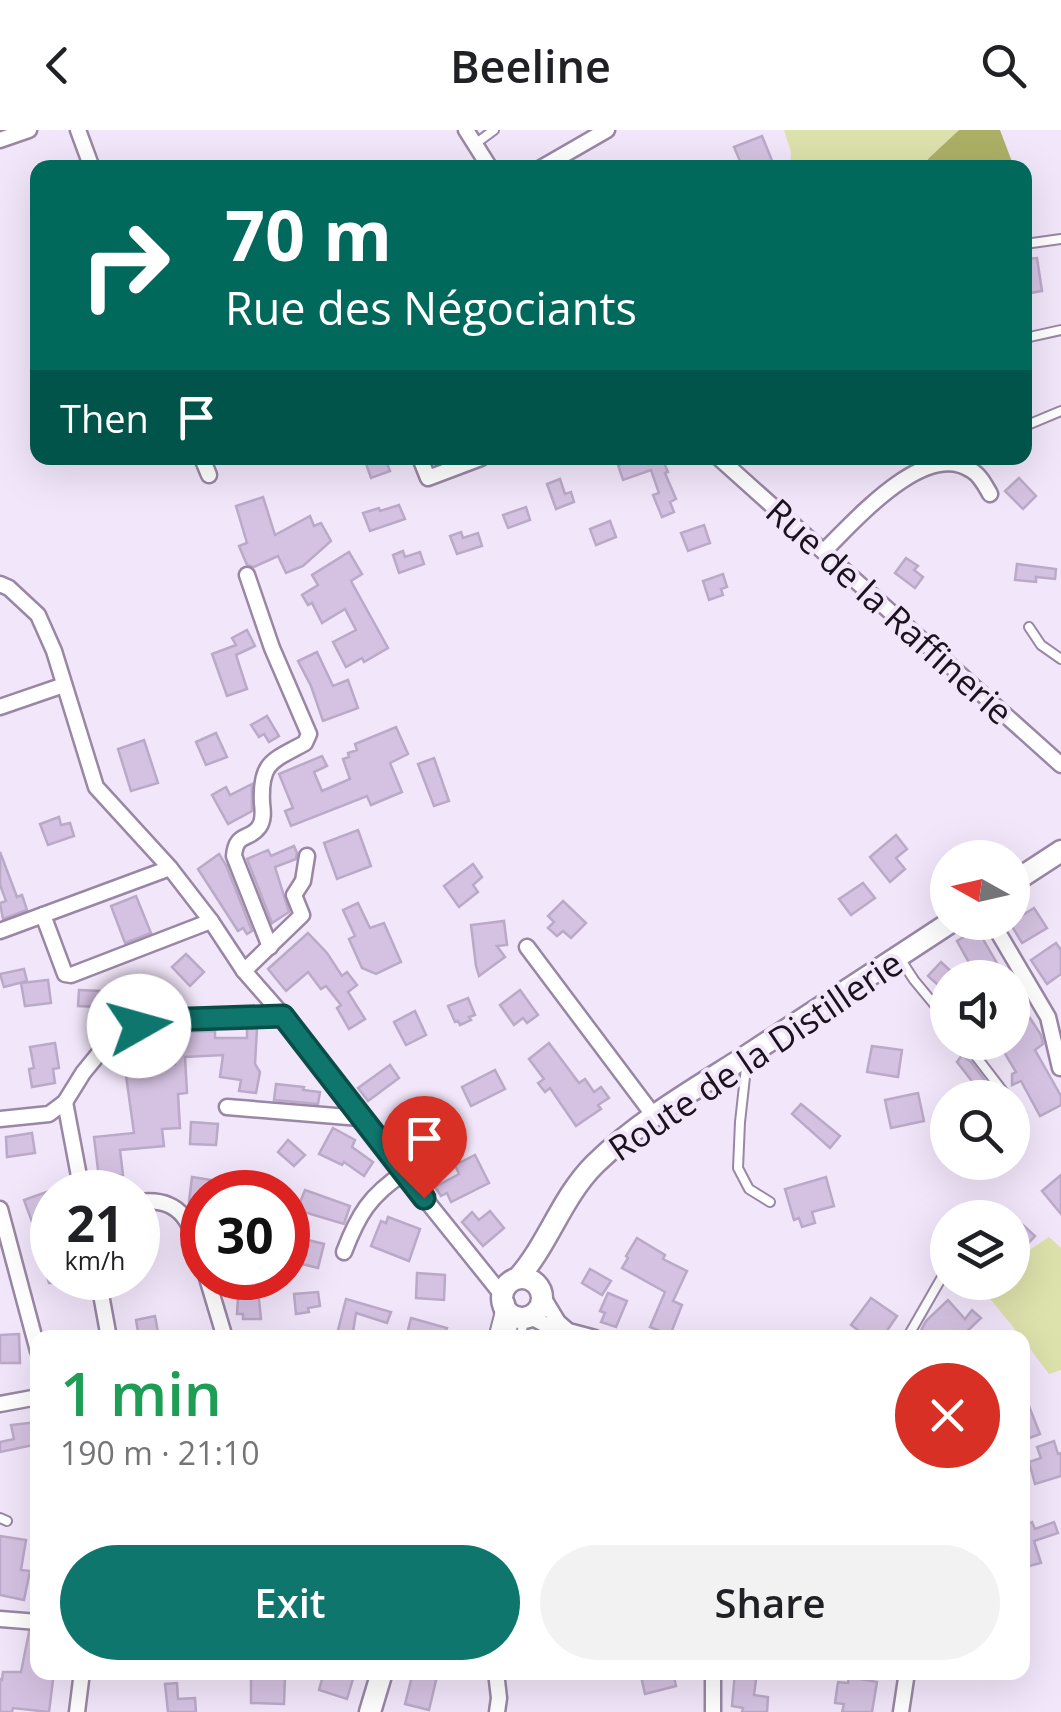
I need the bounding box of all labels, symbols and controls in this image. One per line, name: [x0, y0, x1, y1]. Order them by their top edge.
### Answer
text: Beeline: [450, 35, 611, 96]
icon: back: [30, 38, 85, 93]
icon: search: [976, 38, 1031, 93]
text: 70 m: [225, 186, 392, 282]
icon: right: [60, 200, 190, 330]
text: Rue des Négociants: [225, 277, 637, 338]
icon: arrive: [169, 390, 224, 445]
text: Then: [60, 392, 149, 444]
street label: Rue de la Raffinerie: [757, 488, 1023, 734]
north arrow: [930, 840, 1030, 940]
map controls: [930, 840, 1030, 1300]
street label: Route de la Distillerie: [599, 939, 911, 1171]
button: sound: [930, 960, 1030, 1060]
position arrow: [87, 974, 191, 1078]
button: search: [930, 1080, 1030, 1180]
pin: [382, 1096, 467, 1199]
icon: arrive: [397, 1111, 452, 1166]
speed limit sign: 30: [180, 1170, 310, 1300]
text: 21: [66, 1189, 124, 1257]
button: layers: [930, 1200, 1030, 1300]
text: km/h: [65, 1243, 125, 1277]
text: 1 min: [60, 1352, 222, 1434]
button: close: [895, 1363, 1000, 1468]
text: 190 m · 21:10: [60, 1431, 259, 1474]
button: Exit: [60, 1545, 520, 1660]
button: Share: [540, 1545, 1000, 1660]

